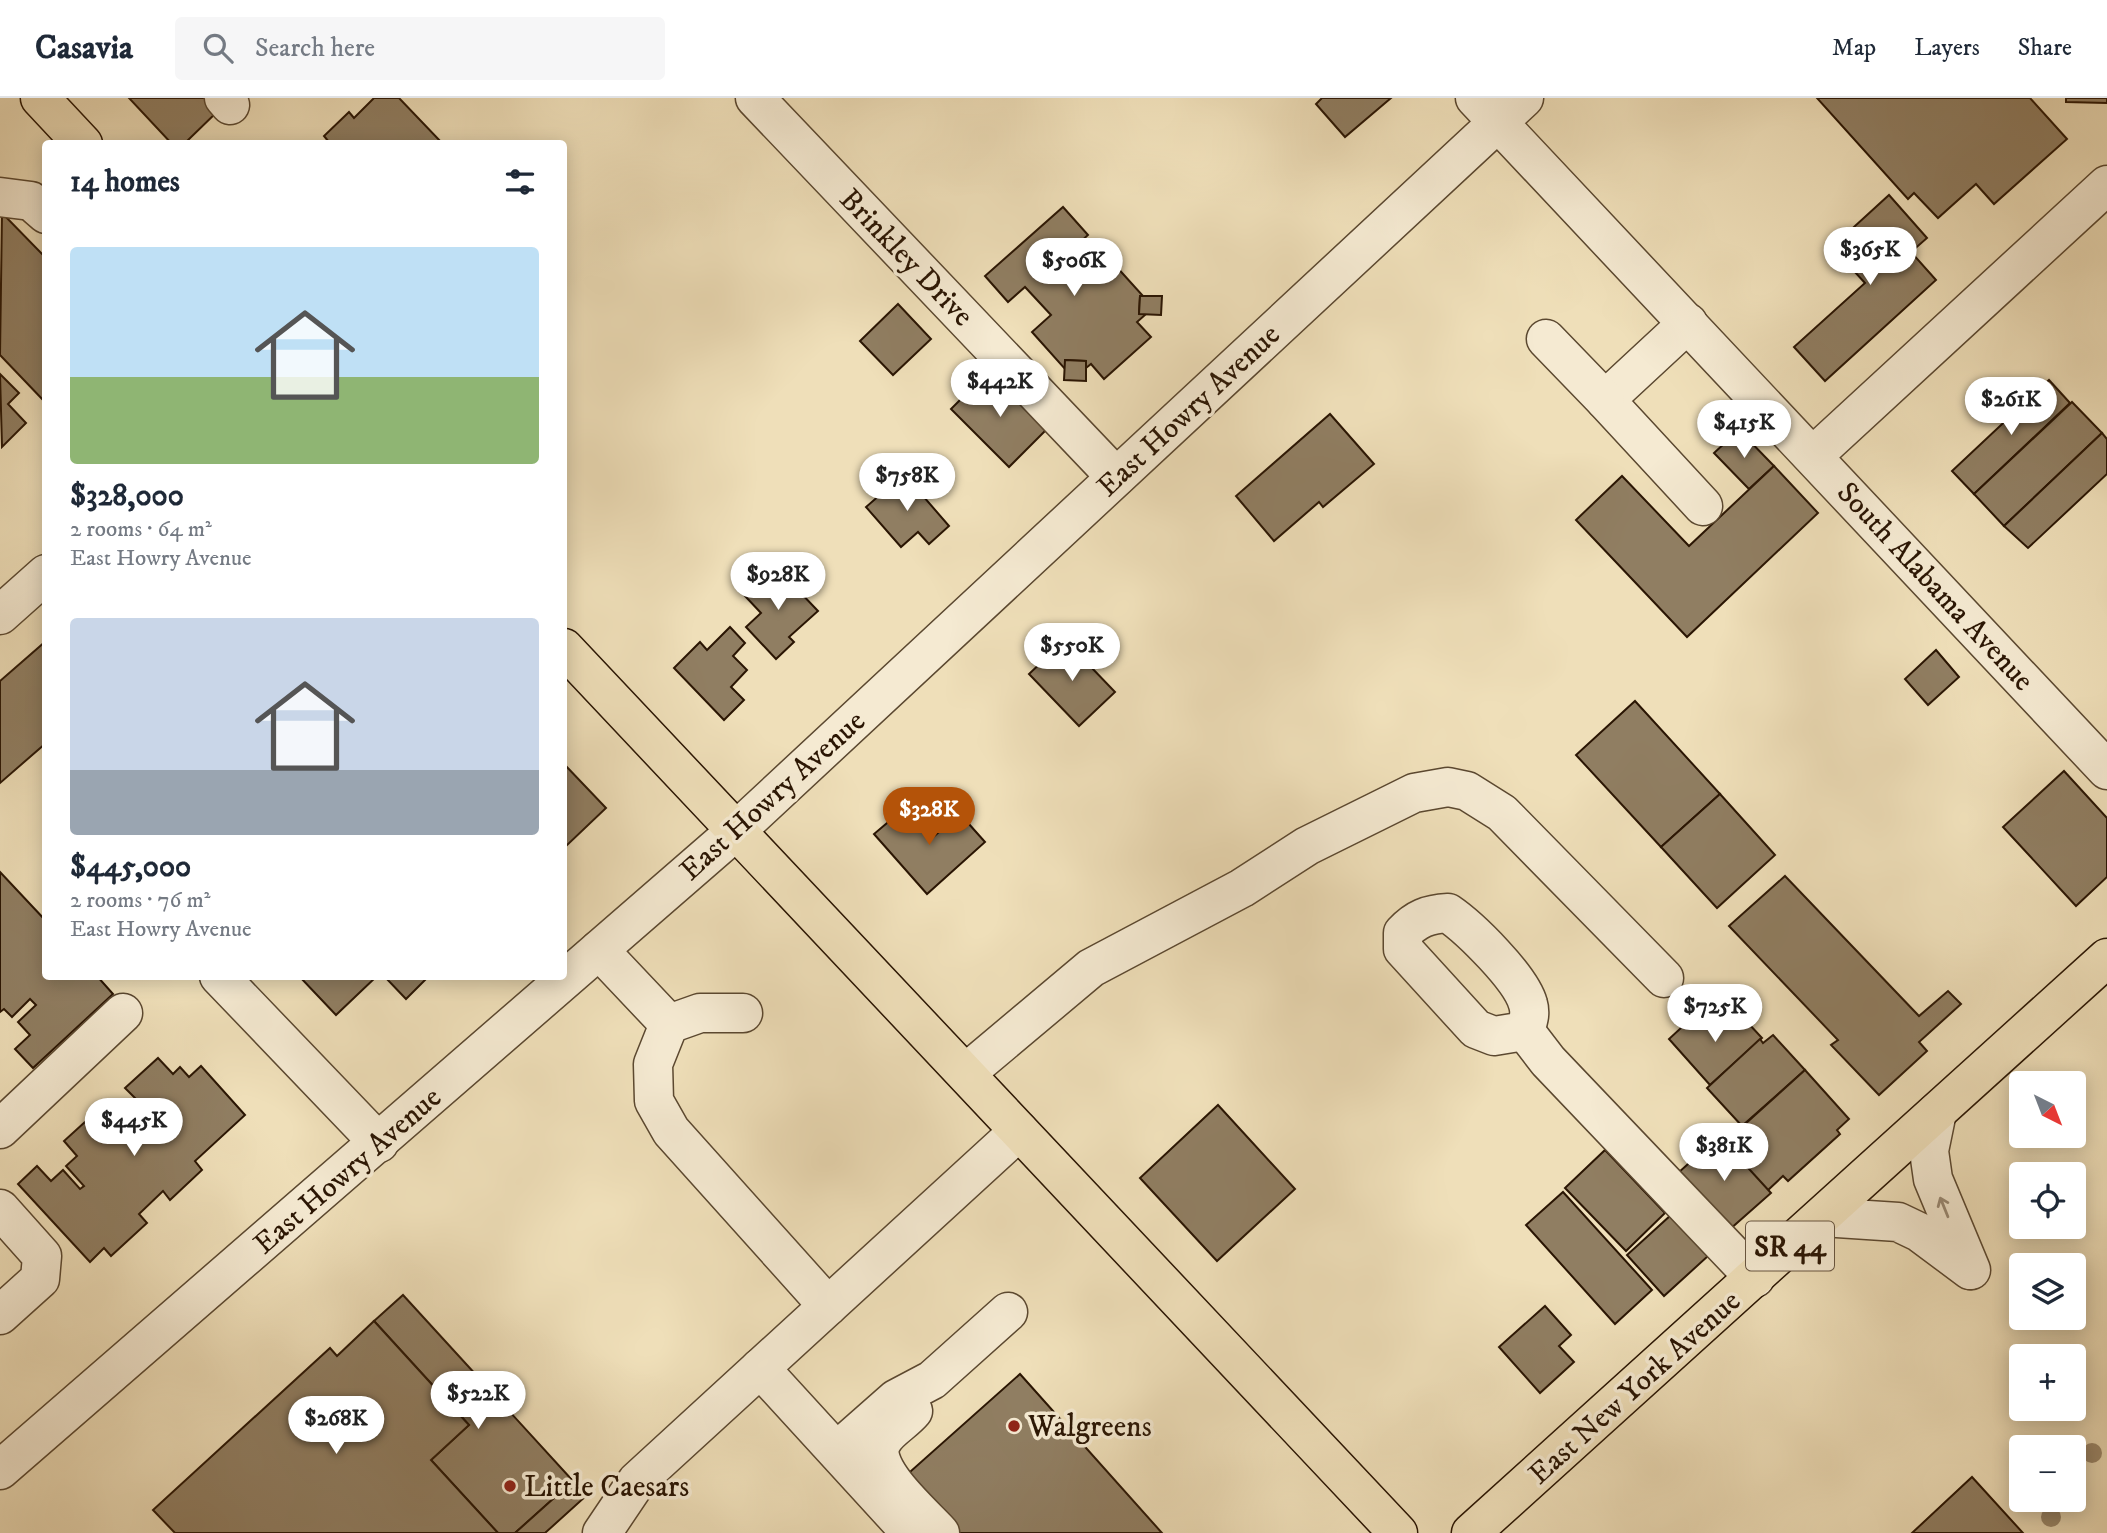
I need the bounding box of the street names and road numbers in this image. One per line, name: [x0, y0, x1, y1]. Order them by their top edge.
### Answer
street label: Brinkley Drive: [831, 182, 981, 335]
street label: East Howry Avenue: [1090, 317, 1288, 505]
street label: South Alabama Avenue: [1828, 475, 2041, 699]
street label: East Howry Avenue: [673, 703, 873, 889]
street label: East Howry Avenue: [246, 1079, 449, 1263]
road number: SR 44: [1746, 1222, 1834, 1270]
street label: East New York Avenue: [1521, 1283, 1749, 1493]

